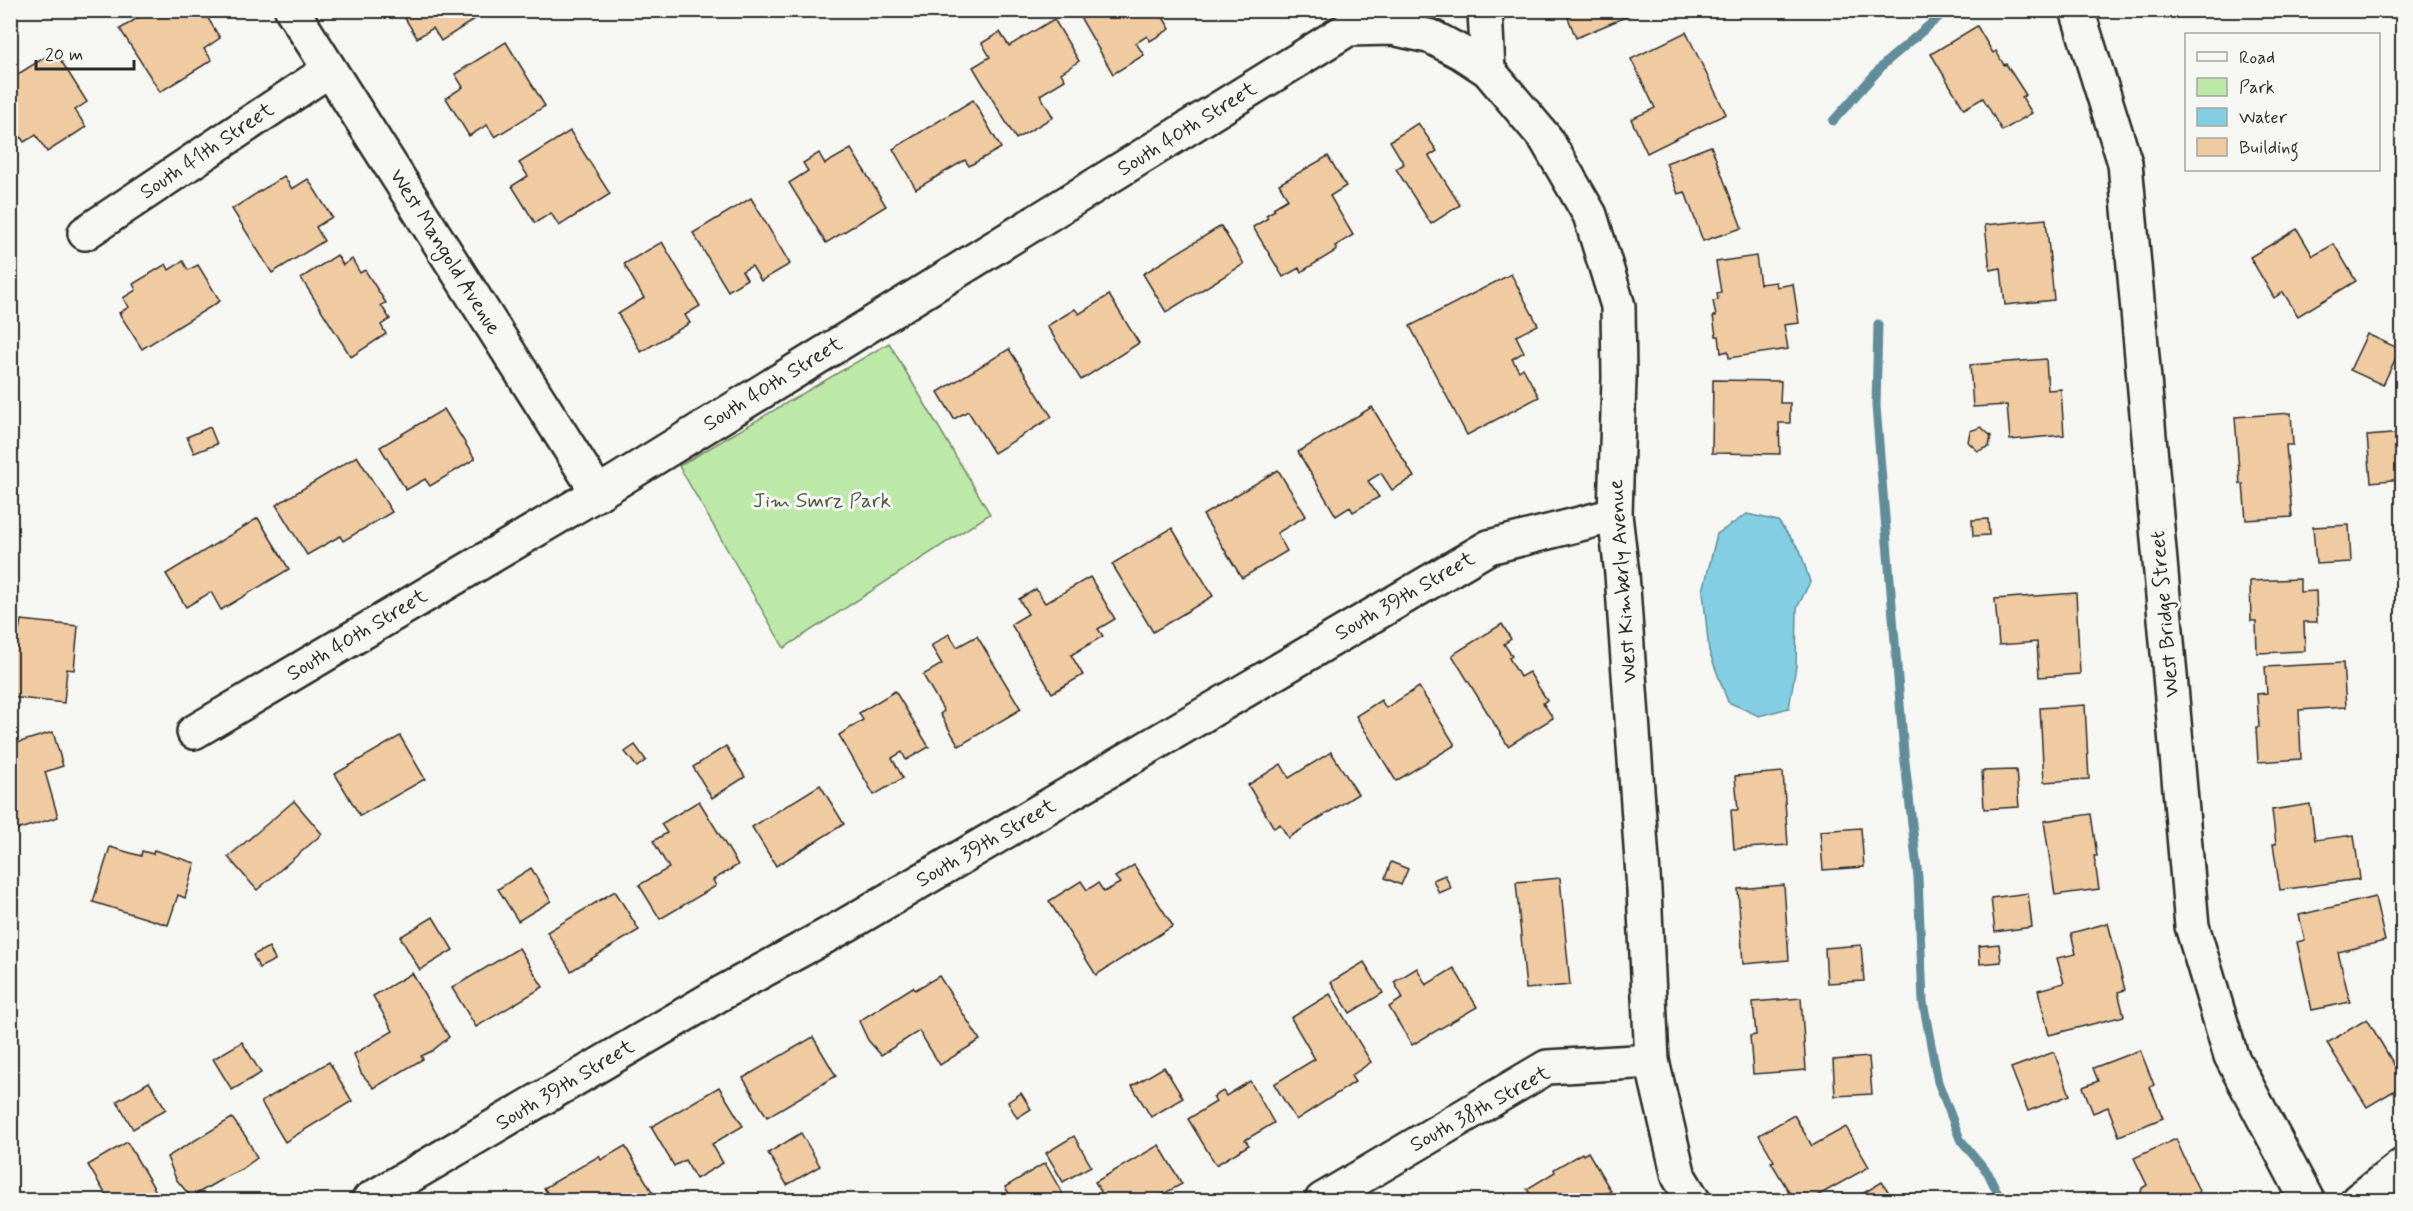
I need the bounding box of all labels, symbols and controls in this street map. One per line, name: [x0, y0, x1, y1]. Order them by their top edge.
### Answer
scale bar: [36, 33, 134, 71]
legend: [2185, 33, 2380, 171]
text: 20 m: [45, 43, 83, 67]
text: Road: [2239, 46, 2275, 70]
street label: South 40th Street: [1112, 75, 1262, 183]
text: Park: [2239, 76, 2275, 100]
street label: South 41th Street: [134, 95, 280, 206]
text: Water: [2239, 106, 2288, 130]
text: Building: [2239, 136, 2299, 162]
street label: West Mangold Avenue: [382, 164, 507, 341]
street label: South 40th Street: [698, 330, 848, 438]
street label: West Kimberly Avenue: [1602, 478, 1644, 684]
park label: Jim Smrz Park: [753, 487, 891, 515]
street label: West Bridge Street: [2144, 529, 2186, 698]
street label: South 39th Street: [1330, 544, 1480, 647]
street label: South 40th Street: [282, 582, 433, 688]
street label: South 39th Street: [911, 791, 1061, 894]
street label: South 39th Street: [491, 1032, 640, 1137]
street label: South 38th Street: [1405, 1059, 1555, 1159]

